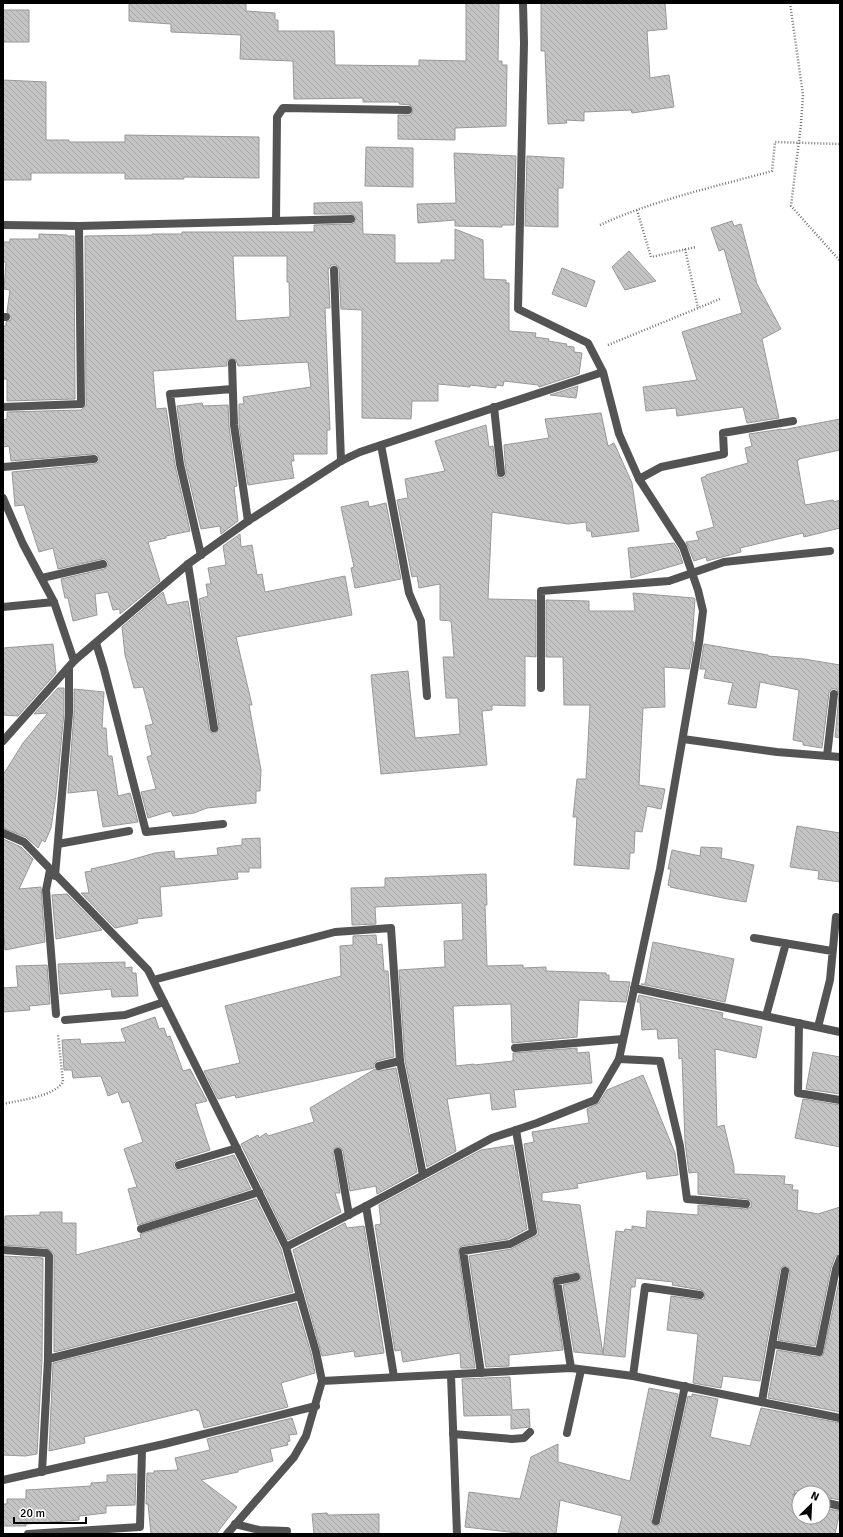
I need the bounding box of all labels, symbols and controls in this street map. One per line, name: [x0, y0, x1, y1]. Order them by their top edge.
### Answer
north arrow: [791, 1485, 831, 1525]
text: N: [809, 1489, 821, 1504]
scale bar: [14, 1499, 86, 1525]
text: 20 m: [20, 1506, 45, 1521]

